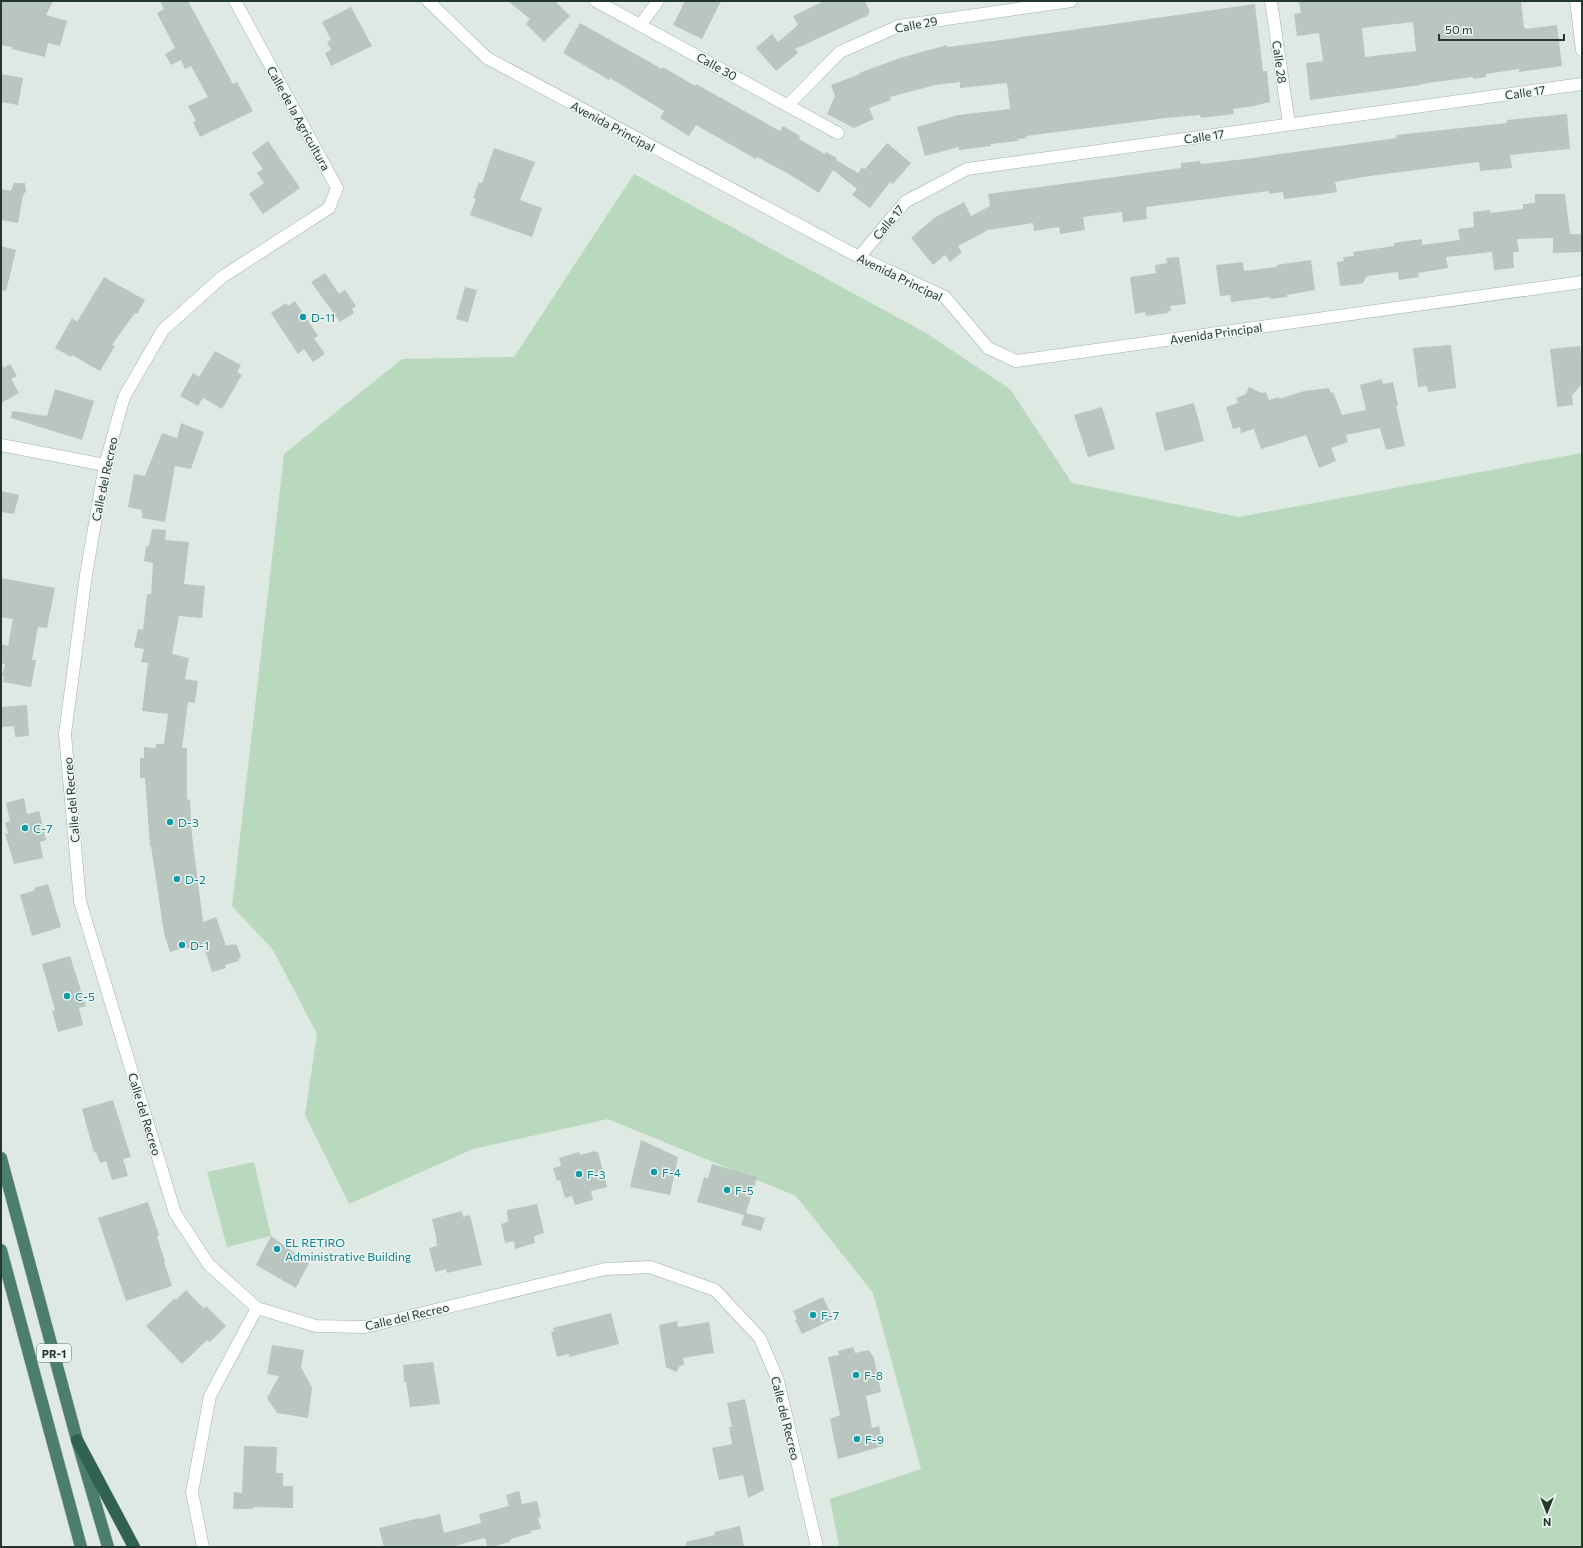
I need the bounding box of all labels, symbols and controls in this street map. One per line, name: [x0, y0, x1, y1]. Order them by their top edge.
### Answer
street label: Calle 29: [893, 13, 939, 35]
scale bar: [1439, 16, 1564, 42]
text: 50 m: [1445, 22, 1473, 36]
street label: Calle 28: [1270, 40, 1290, 84]
street label: Calle 30: [694, 49, 740, 83]
street label: Calle de la Agricultura: [265, 63, 333, 173]
street label: Calle 17: [1504, 82, 1546, 102]
street label: Avenida Principal: [569, 98, 657, 154]
street label: Calle 17: [1183, 126, 1225, 146]
street label: Calle 17: [870, 202, 906, 242]
street label: Avenida Principal: [855, 250, 945, 304]
place label: D-11: [311, 310, 335, 324]
marker: D-11: [298, 312, 308, 322]
street label: Avenida Principal: [1169, 320, 1263, 346]
street label: Calle del Recreo: [88, 436, 120, 522]
street label: Calle del Recreo: [60, 757, 82, 843]
place label: D-3: [178, 815, 199, 829]
marker: D-3: [165, 817, 175, 827]
place label: C-7: [33, 821, 52, 835]
marker: C-7: [20, 823, 30, 833]
place label: D-2: [185, 872, 206, 886]
marker: D-2: [172, 874, 182, 884]
place label: D-1: [190, 938, 209, 952]
marker: D-1: [177, 940, 187, 950]
place label: C-5: [75, 989, 95, 1003]
marker: C-5: [62, 991, 72, 1001]
street label: Calle del Recreo: [126, 1071, 164, 1157]
place label: F-4: [662, 1165, 681, 1179]
place label: F-3: [587, 1167, 606, 1181]
marker: F-4: [649, 1167, 659, 1177]
marker: F-3: [574, 1169, 584, 1179]
place label: F-5: [735, 1183, 754, 1197]
marker: F-5: [722, 1185, 732, 1195]
place label: EL RETIRO Administrative Building: [285, 1235, 412, 1263]
marker: EL RETIRO Administrative Building: [272, 1244, 282, 1254]
street label: Calle del Recreo: [364, 1300, 450, 1332]
place label: F-7: [821, 1308, 839, 1322]
marker: F-7: [808, 1310, 818, 1320]
road number: PR-1: [37, 1344, 71, 1362]
place label: F-8: [864, 1368, 883, 1382]
marker: F-8: [851, 1370, 861, 1380]
street label: Calle del Recreo: [769, 1375, 803, 1461]
place label: F-9: [865, 1432, 884, 1446]
marker: F-9: [852, 1434, 862, 1444]
north arrow: [1527, 1492, 1567, 1532]
text: N: [1543, 1516, 1551, 1529]

